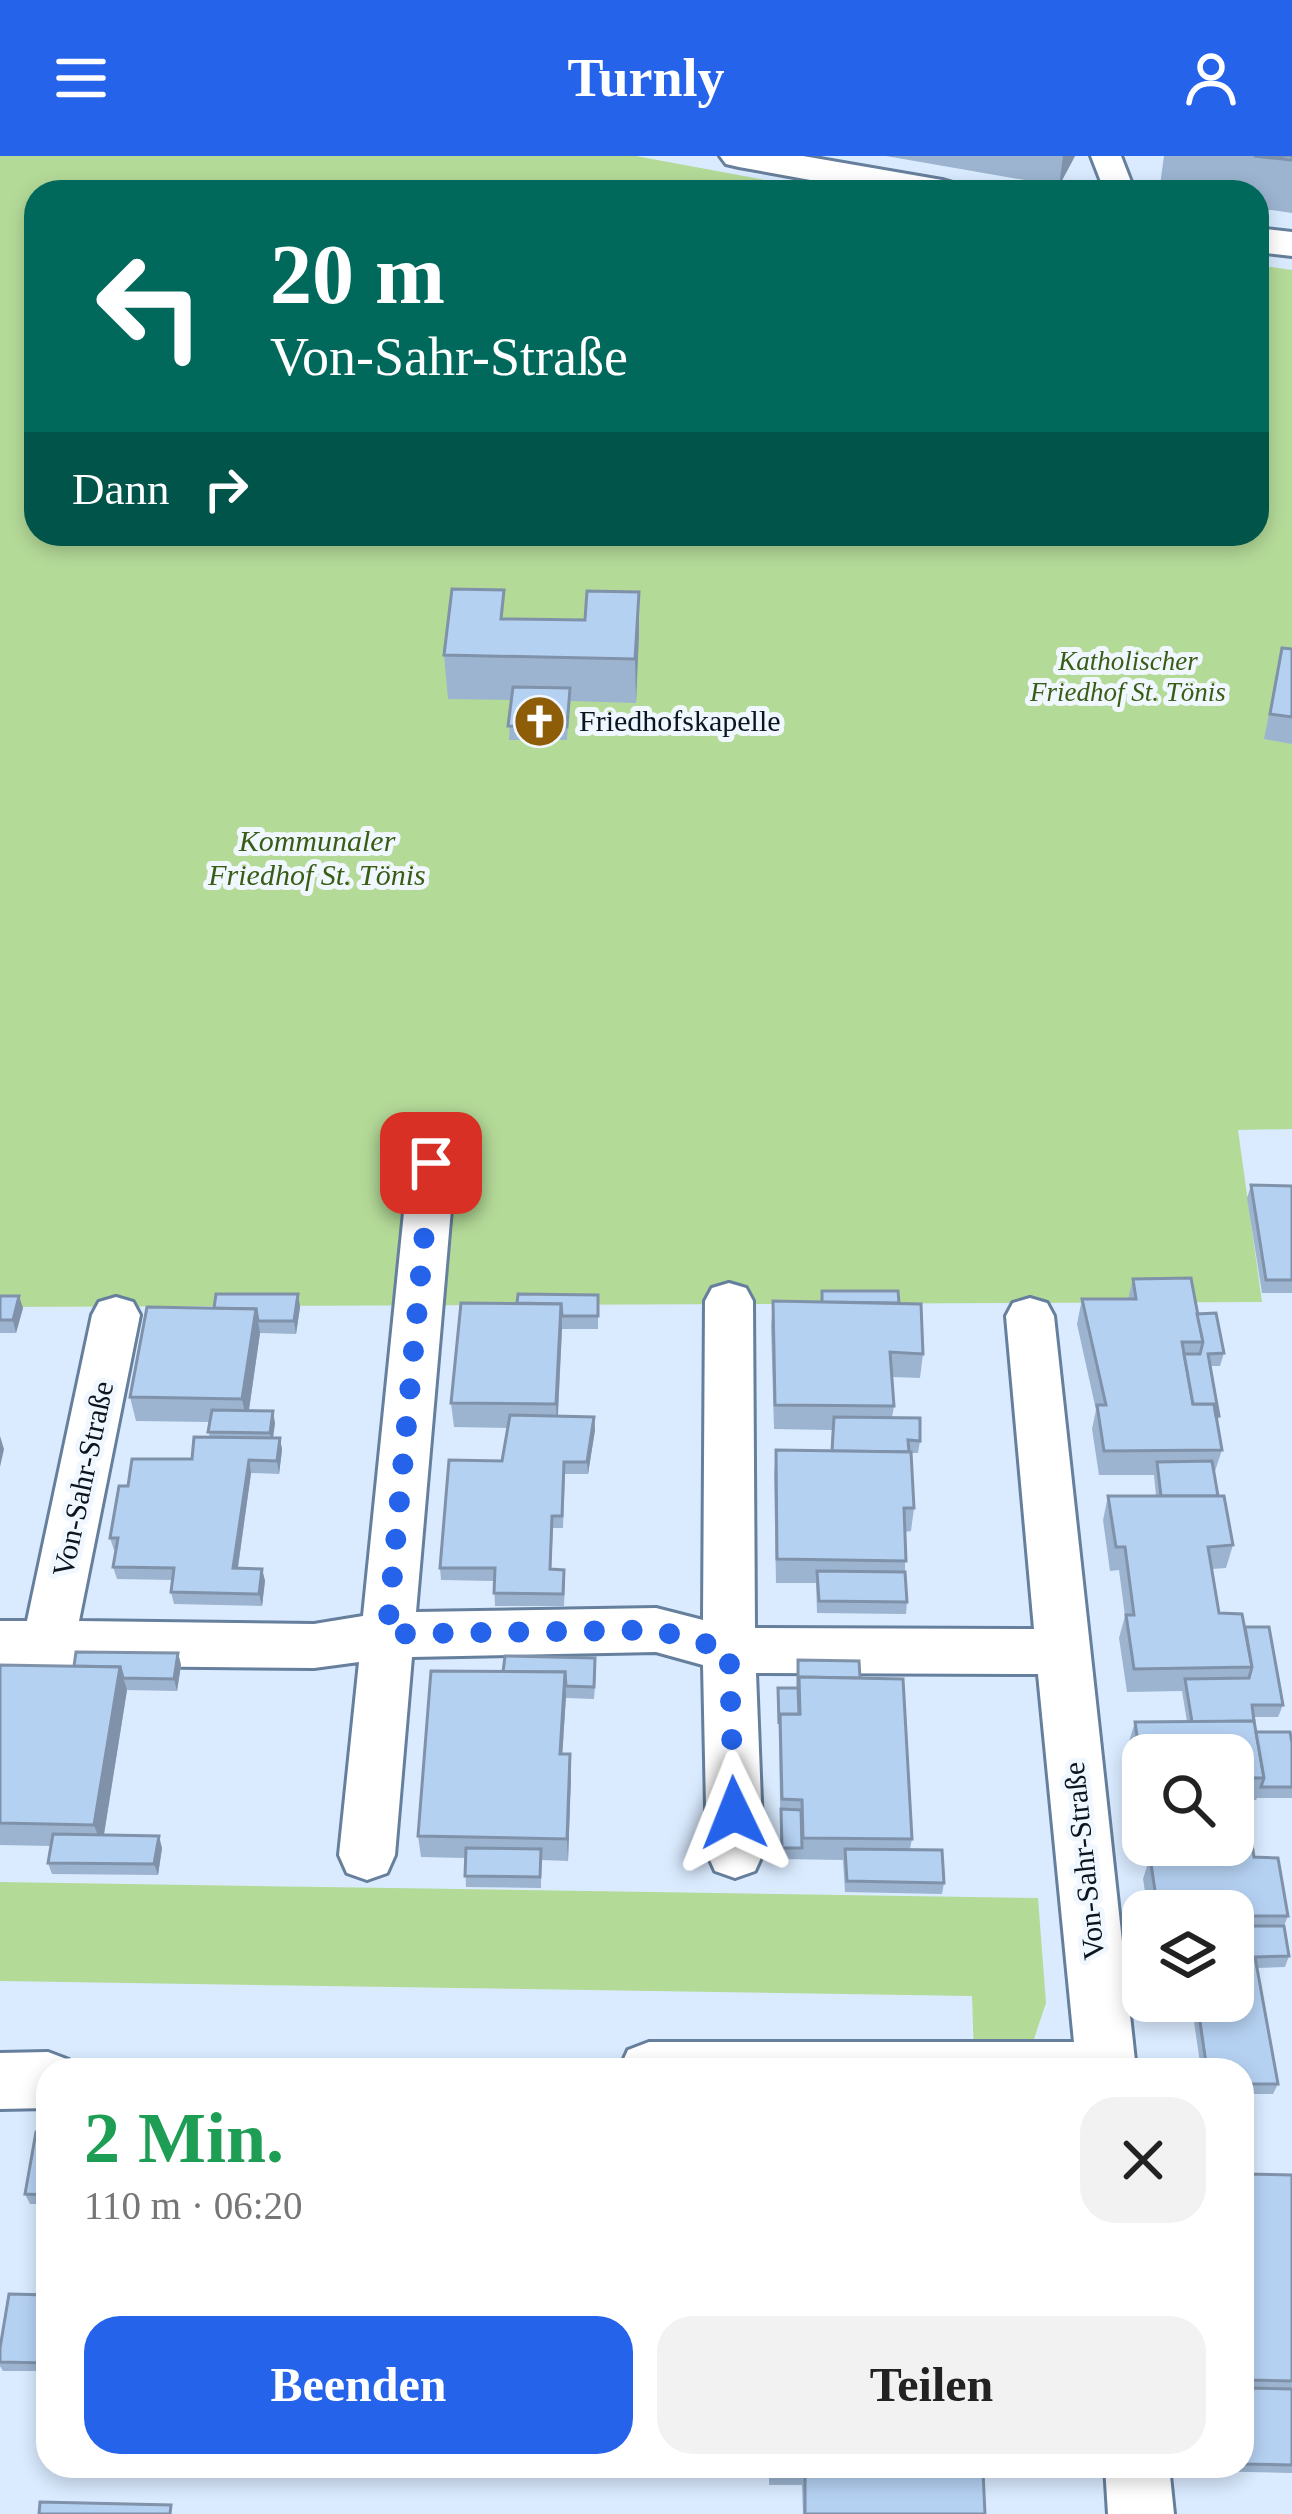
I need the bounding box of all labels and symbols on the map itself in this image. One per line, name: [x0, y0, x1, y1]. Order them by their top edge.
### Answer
park label: Katholischer Friedhof St. Tönis: [1029, 646, 1226, 707]
church icon: Friedhofskapelle: [512, 693, 568, 749]
place label: Friedhofskapelle: [579, 704, 781, 737]
park label: Kommunaler Friedhof St. Tönis: [207, 824, 426, 891]
pin: [380, 1112, 482, 1214]
street label: Von-Sahr-Straße: [46, 1378, 119, 1580]
position arrow: [671, 1750, 797, 1876]
street label: Von-Sahr-Straße: [1057, 1760, 1110, 1962]

